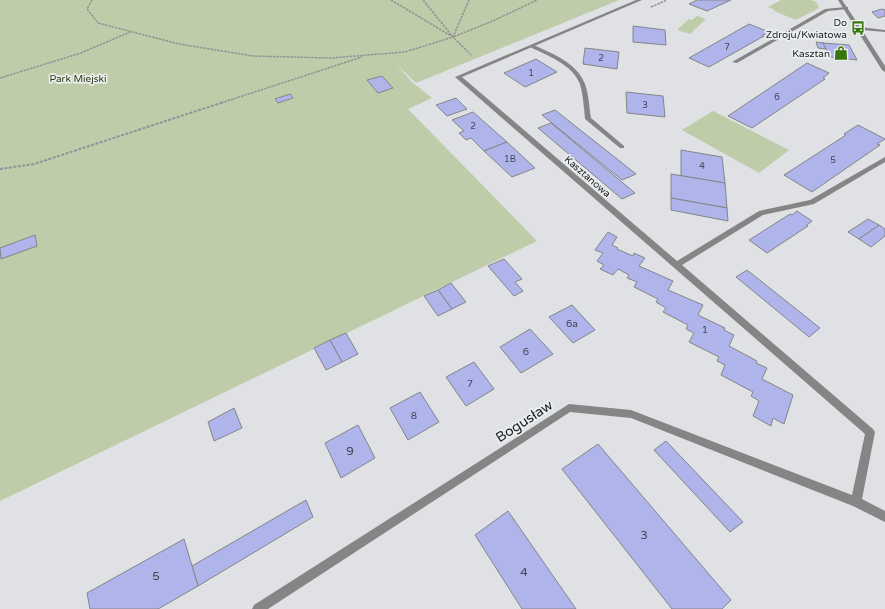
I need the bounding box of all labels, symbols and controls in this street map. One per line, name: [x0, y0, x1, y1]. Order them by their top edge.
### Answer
place label: Do Zdroju/Kwiatowa: [766, 17, 847, 41]
bus stop icon: Do Zdroju/Kwiatowa: [850, 20, 866, 36]
house number: 7: [724, 42, 730, 53]
shop icon: Kasztan: [833, 45, 849, 61]
place label: Kasztan: [792, 48, 830, 60]
house number: 2: [598, 53, 604, 64]
house number: 1: [528, 68, 534, 79]
park label: Park Miejski: [50, 73, 106, 85]
house number: 6: [774, 92, 780, 103]
house number: 3: [642, 100, 648, 111]
house number: 2: [470, 121, 476, 132]
street label: Kasztanowa: [562, 153, 613, 200]
house number: 1B: [504, 154, 516, 165]
house number: 5: [830, 155, 836, 166]
house number: 4: [699, 161, 705, 172]
house number: 6a: [566, 318, 578, 330]
house number: 1: [702, 324, 708, 336]
house number: 6: [523, 346, 529, 358]
house number: 7: [467, 378, 473, 390]
street label: Bogusław: [493, 397, 556, 446]
house number: 8: [411, 410, 417, 422]
house number: 9: [346, 444, 354, 458]
house number: 3: [640, 528, 648, 542]
house number: 4: [520, 565, 528, 579]
house number: 5: [152, 569, 160, 583]

